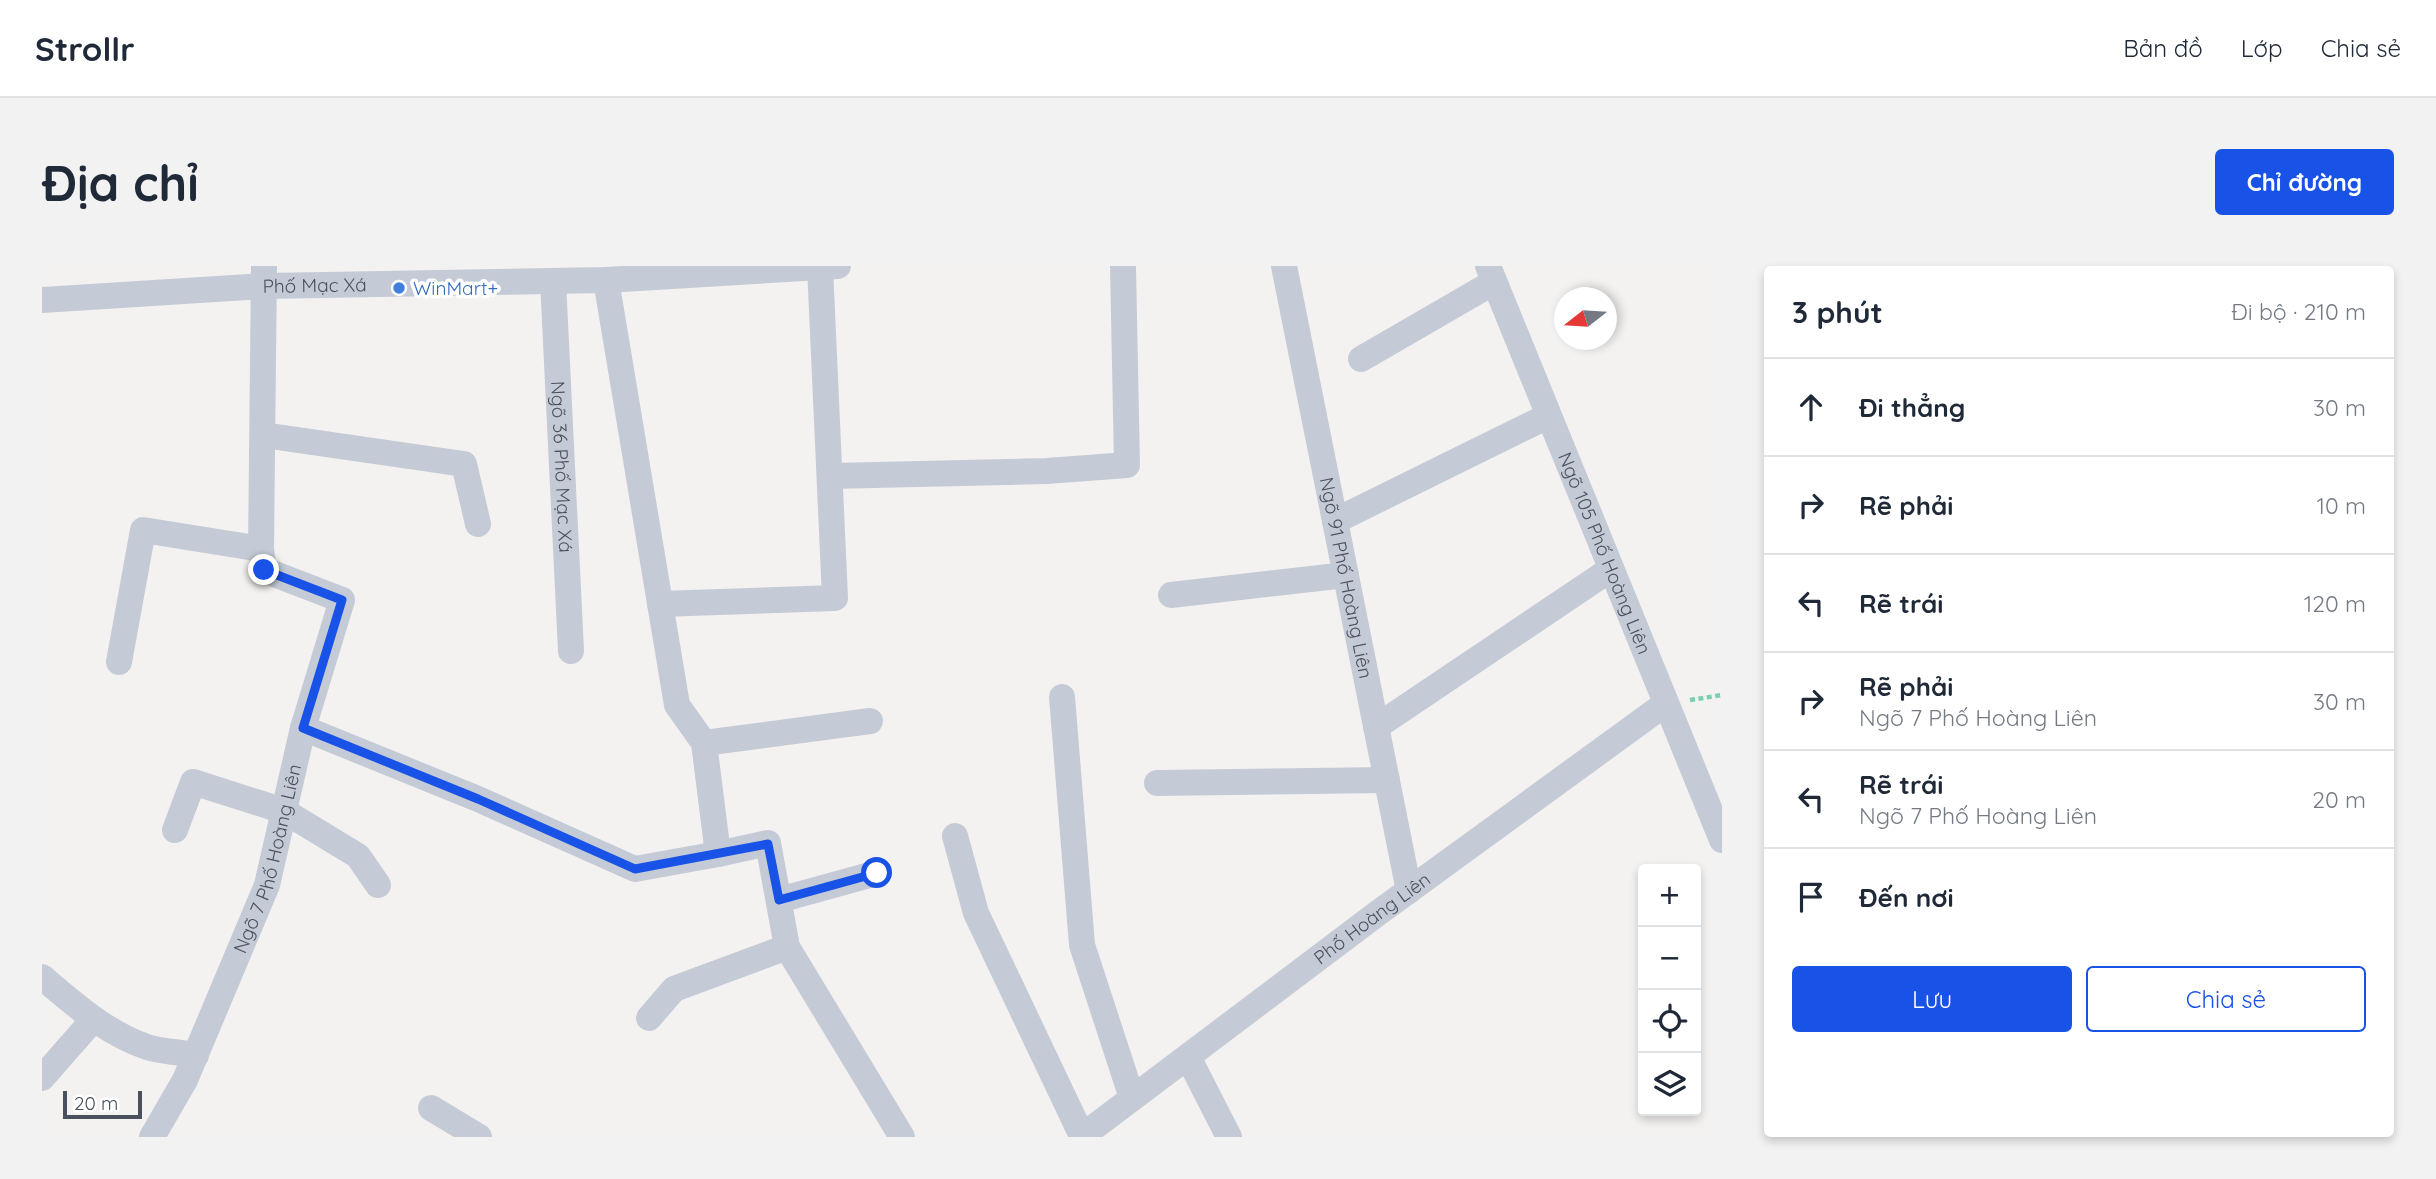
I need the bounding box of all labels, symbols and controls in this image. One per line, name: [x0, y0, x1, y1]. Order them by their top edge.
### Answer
text: Strollr: [35, 28, 135, 69]
text: Bản đồ: [2123, 33, 2203, 63]
text: Lớp: [2241, 33, 2283, 63]
text: Chia sẻ: [2321, 33, 2401, 63]
button: Chỉ đường: [2215, 149, 2394, 215]
text: Địa chỉ: [42, 152, 199, 213]
street label: Phố Mạc Xá: [262, 272, 367, 298]
place label: WinMart+: [413, 276, 498, 300]
marker: WinMart+: [391, 280, 407, 296]
north arrow: [1554, 287, 1617, 350]
text: 3 phút: [1792, 293, 1883, 331]
text: Đi bộ · 210 m: [2231, 297, 2366, 326]
street label: Ngõ 36 Phố Mạc Xá: [546, 380, 578, 553]
icon: ahead: [1792, 388, 1830, 426]
text: Đi thẳng: [1859, 391, 1965, 424]
text: 30 m: [2313, 393, 2366, 422]
street label: Ngõ 105 Phố Hoàng Liên: [1553, 449, 1657, 657]
street label: Ngõ 91 Phố Hoàng Liên: [1315, 475, 1378, 681]
icon: right: [1792, 486, 1830, 524]
text: Rẽ phải: [1859, 489, 1953, 522]
text: 10 m: [2317, 491, 2366, 520]
route end: [248, 554, 279, 585]
icon: left: [1792, 584, 1830, 622]
text: Rẽ trái: [1859, 587, 1943, 620]
text: 120 m: [2304, 589, 2366, 618]
text: Rẽ phải: [1859, 670, 1953, 703]
icon: right: [1792, 682, 1830, 720]
text: 30 m: [2313, 687, 2366, 716]
text: Ngõ 7 Phố Hoàng Liên: [1859, 703, 2097, 732]
street label: Ngõ 7 Phố Hoàng Liên: [228, 761, 306, 957]
text: Rẽ trái: [1859, 768, 1943, 801]
icon: left: [1792, 780, 1830, 818]
text: 20 m: [2312, 785, 2366, 814]
text: Ngõ 7 Phố Hoàng Liên: [1859, 801, 2097, 830]
route start: [861, 857, 892, 888]
map controls: [1638, 864, 1701, 1116]
button: +: [1638, 864, 1701, 927]
street label: Phố Hoàng Liên: [1309, 867, 1435, 969]
icon: arrive: [1792, 878, 1830, 916]
text: Đến nơi: [1859, 881, 1954, 914]
button: −: [1638, 927, 1701, 990]
button: Lưu: [1792, 966, 2072, 1032]
button: Chia sẻ: [2086, 966, 2366, 1032]
button: locate: [1638, 990, 1701, 1053]
button: layers: [1638, 1053, 1701, 1116]
scale bar: [63, 1088, 142, 1120]
text: 20 m: [74, 1091, 118, 1115]

